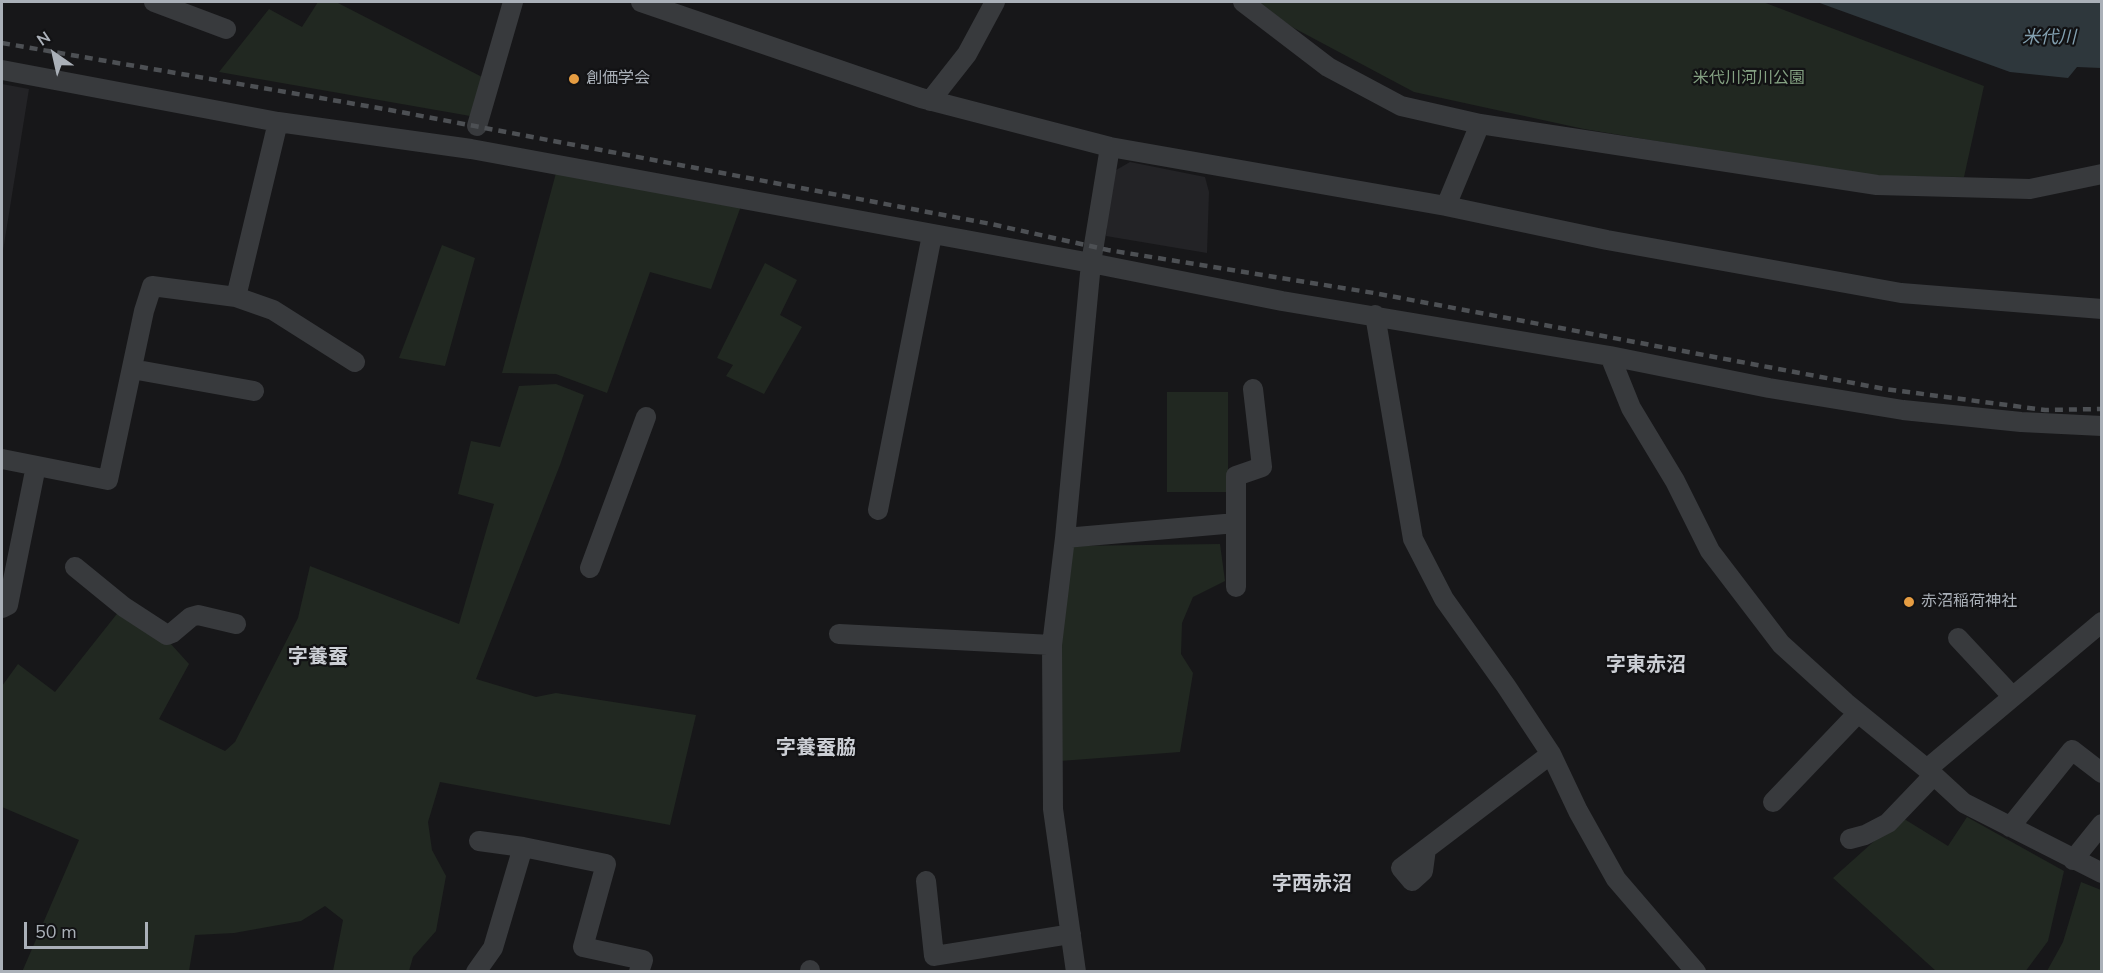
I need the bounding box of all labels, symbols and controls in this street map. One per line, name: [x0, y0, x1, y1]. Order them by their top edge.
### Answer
north arrow: [24, 24, 84, 84]
text: N: [33, 27, 55, 52]
water label: 米代川: [2022, 28, 2076, 50]
place label: 創価学会: [586, 69, 650, 89]
park label: 米代川河川公園: [1693, 69, 1805, 89]
marker: 創価学会: [567, 72, 581, 86]
place label: 赤沼稲荷神社: [1921, 592, 2017, 612]
marker: 赤沼稲荷神社: [1902, 595, 1916, 609]
district label: 字養蚕: [288, 646, 348, 670]
district label: 字東赤沼: [1606, 654, 1686, 678]
district label: 字養蚕脇: [776, 737, 856, 761]
district label: 字西赤沼: [1272, 873, 1352, 897]
scale bar: [27, 910, 152, 948]
text: 50 m: [35, 920, 77, 944]

